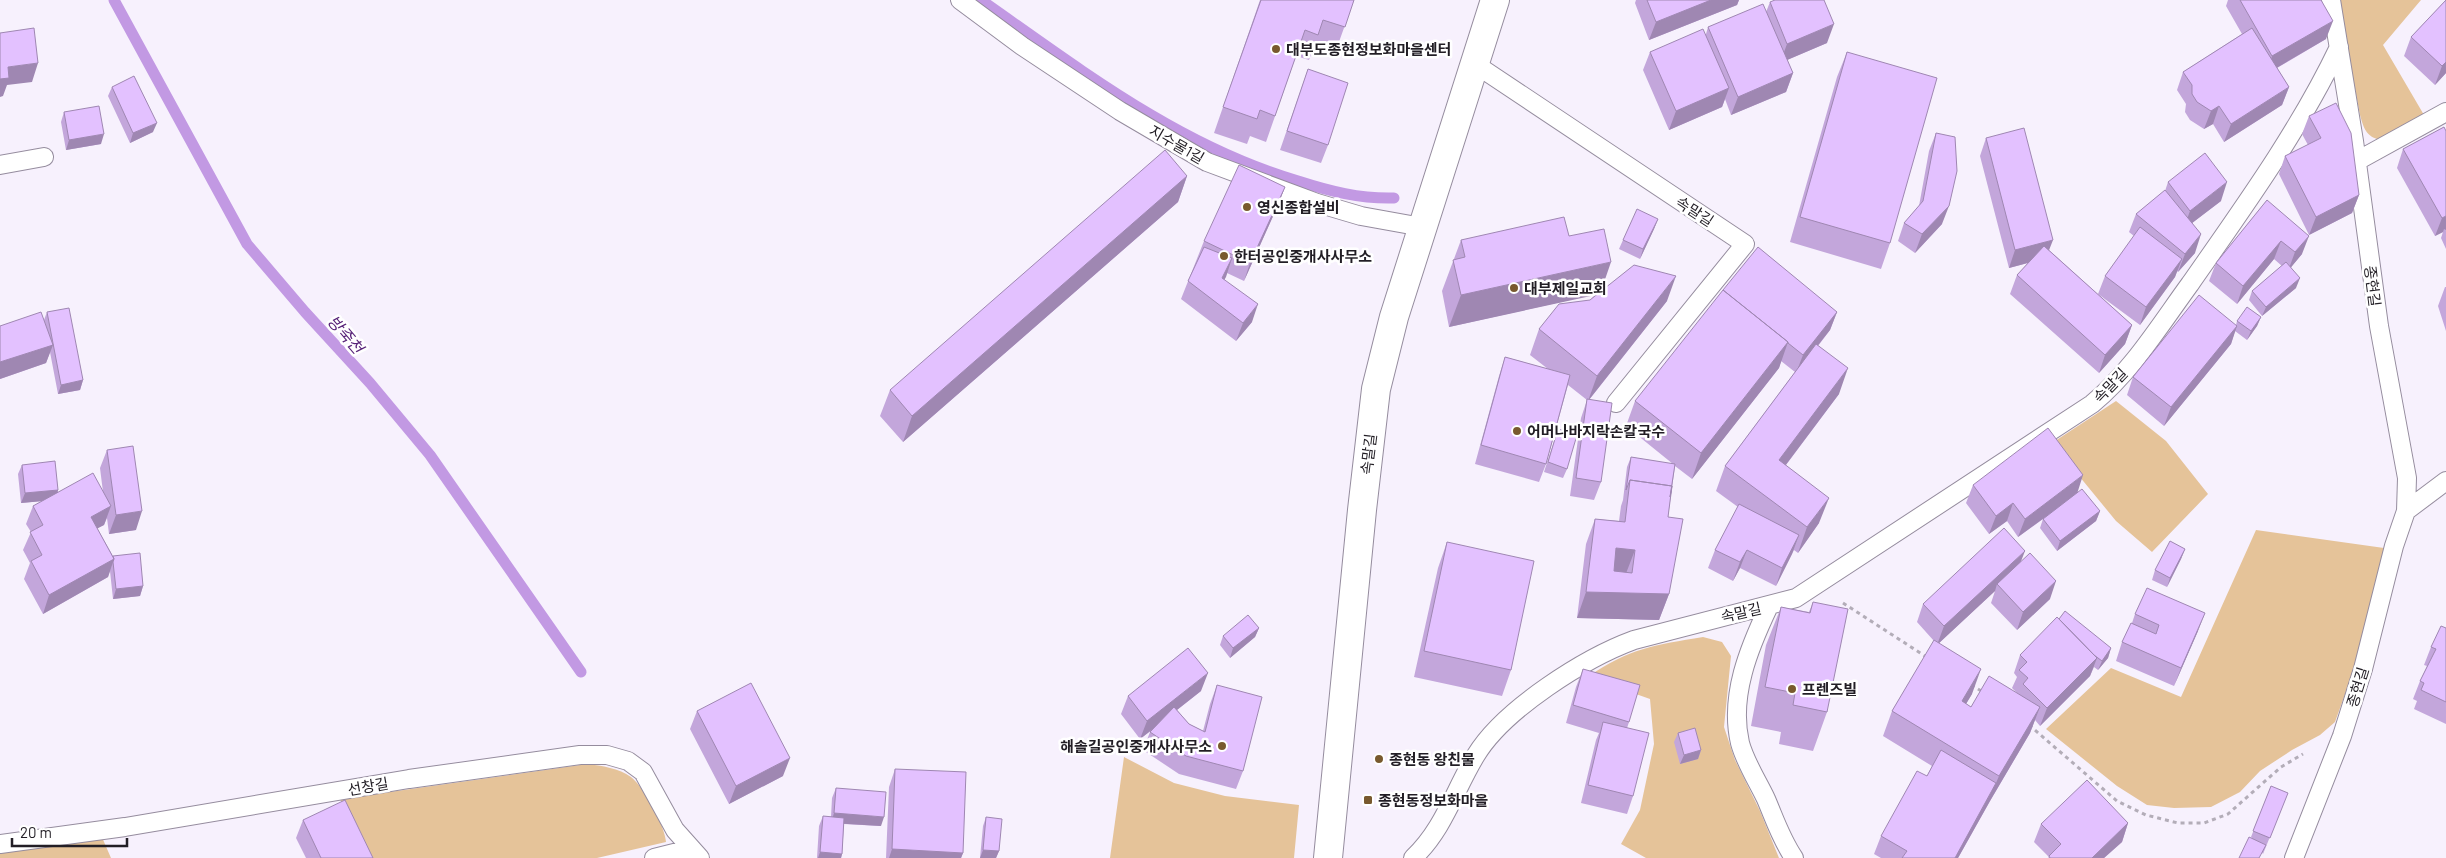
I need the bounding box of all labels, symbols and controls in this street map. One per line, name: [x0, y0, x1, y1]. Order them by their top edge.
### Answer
place label: 대부도종현정보화마을센터: [1286, 40, 1452, 58]
marker: 대부도종현정보화마을센터: [1270, 43, 1282, 55]
street label: 지수물1길: [1146, 121, 1208, 167]
street label: 속말길: [1673, 192, 1717, 230]
place label: 영신종합설비: [1257, 198, 1340, 216]
marker: 영신종합설비: [1241, 201, 1253, 213]
place label: 한터공인중개사사무소: [1234, 247, 1372, 265]
marker: 한터공인중개사사무소: [1218, 250, 1230, 262]
street label: 종현길: [2362, 264, 2384, 308]
place label: 대부제일교회: [1524, 279, 1607, 297]
marker: 대부제일교회: [1508, 282, 1520, 294]
water label: 방죽천: [324, 311, 369, 359]
street label: 속말길: [2089, 364, 2131, 406]
place label: 어머나바지락손칼국수: [1527, 422, 1665, 440]
marker: 어머나바지락손칼국수: [1511, 425, 1523, 437]
street label: 속말길: [1357, 432, 1379, 476]
street label: 속말길: [1719, 599, 1763, 625]
street label: 종현길: [2342, 665, 2372, 709]
place label: 프렌즈빌: [1802, 680, 1857, 698]
marker: 프렌즈빌: [1786, 683, 1798, 695]
place label: 해솔길공인중개사사무소: [1060, 737, 1212, 755]
marker: 해솔길공인중개사사무소: [1216, 740, 1228, 752]
place label: 종현동 왕친물: [1389, 750, 1475, 768]
marker: 종현동 왕친물: [1373, 753, 1385, 765]
street label: 선창길: [346, 774, 390, 798]
place label: 종현동정보화마을: [1378, 791, 1489, 809]
marker: 종현동정보화마을: [1362, 794, 1374, 806]
scale bar: [12, 816, 128, 848]
text: 20 m: [20, 823, 52, 841]

